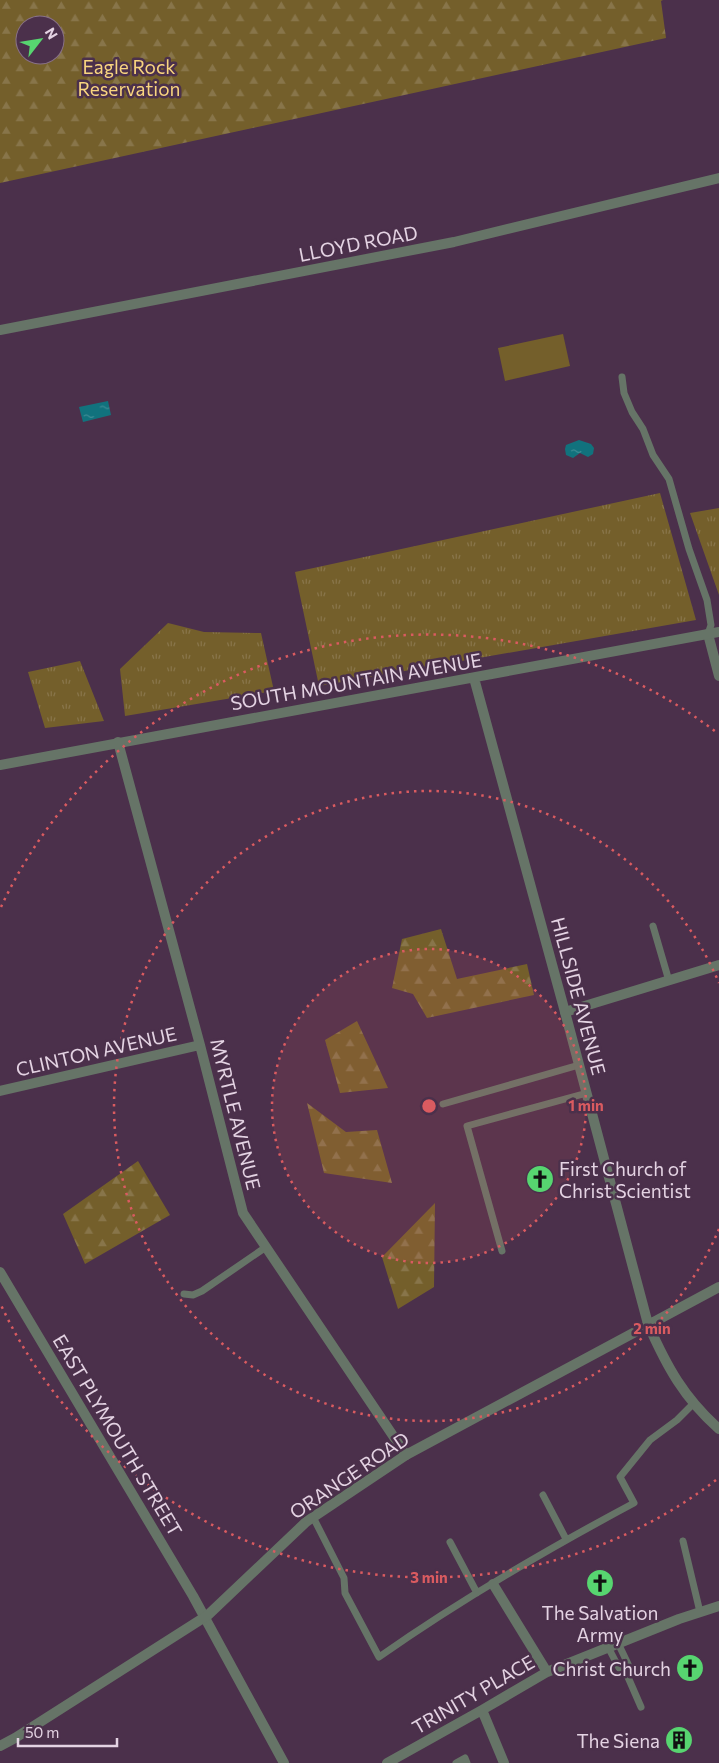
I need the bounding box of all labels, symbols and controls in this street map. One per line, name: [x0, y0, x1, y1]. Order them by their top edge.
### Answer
north arrow: [15, 15, 65, 65]
text: N: [42, 24, 62, 42]
park label: Eagle Rock Reservation: [78, 55, 180, 100]
street label: LLOYD ROAD: [297, 220, 419, 266]
street label: SOUTH MOUNTAIN AVENUE: [229, 648, 483, 714]
street label: HILLSIDE AVENUE: [547, 915, 611, 1077]
street label: CLINTON AVENUE: [13, 1021, 179, 1081]
street label: MYRTLE AVENUE: [206, 1036, 266, 1192]
text: 1 min: [568, 1096, 604, 1114]
centre of rings: [420, 1097, 438, 1115]
place label: First Church of Christ Scientist: [559, 1157, 691, 1202]
church icon: First Church of Christ Scientist: [525, 1164, 555, 1194]
text: 2 min: [633, 1319, 671, 1337]
street label: EAST PLYMOUTH STREET: [49, 1330, 187, 1540]
street label: ORANGE ROAD: [285, 1427, 413, 1523]
text: 3 min: [410, 1568, 448, 1586]
church icon: The Salvation Army: [585, 1568, 615, 1598]
place label: The Salvation Army: [541, 1601, 659, 1646]
street label: TRINITY PLACE: [408, 1650, 538, 1738]
church icon: Christ Church: [675, 1653, 705, 1683]
place label: Christ Church: [553, 1657, 671, 1680]
scale bar: [18, 1716, 116, 1748]
text: 50 m: [25, 1723, 59, 1741]
building icon: The Siena: [664, 1725, 694, 1755]
place label: The Siena: [576, 1729, 660, 1752]

